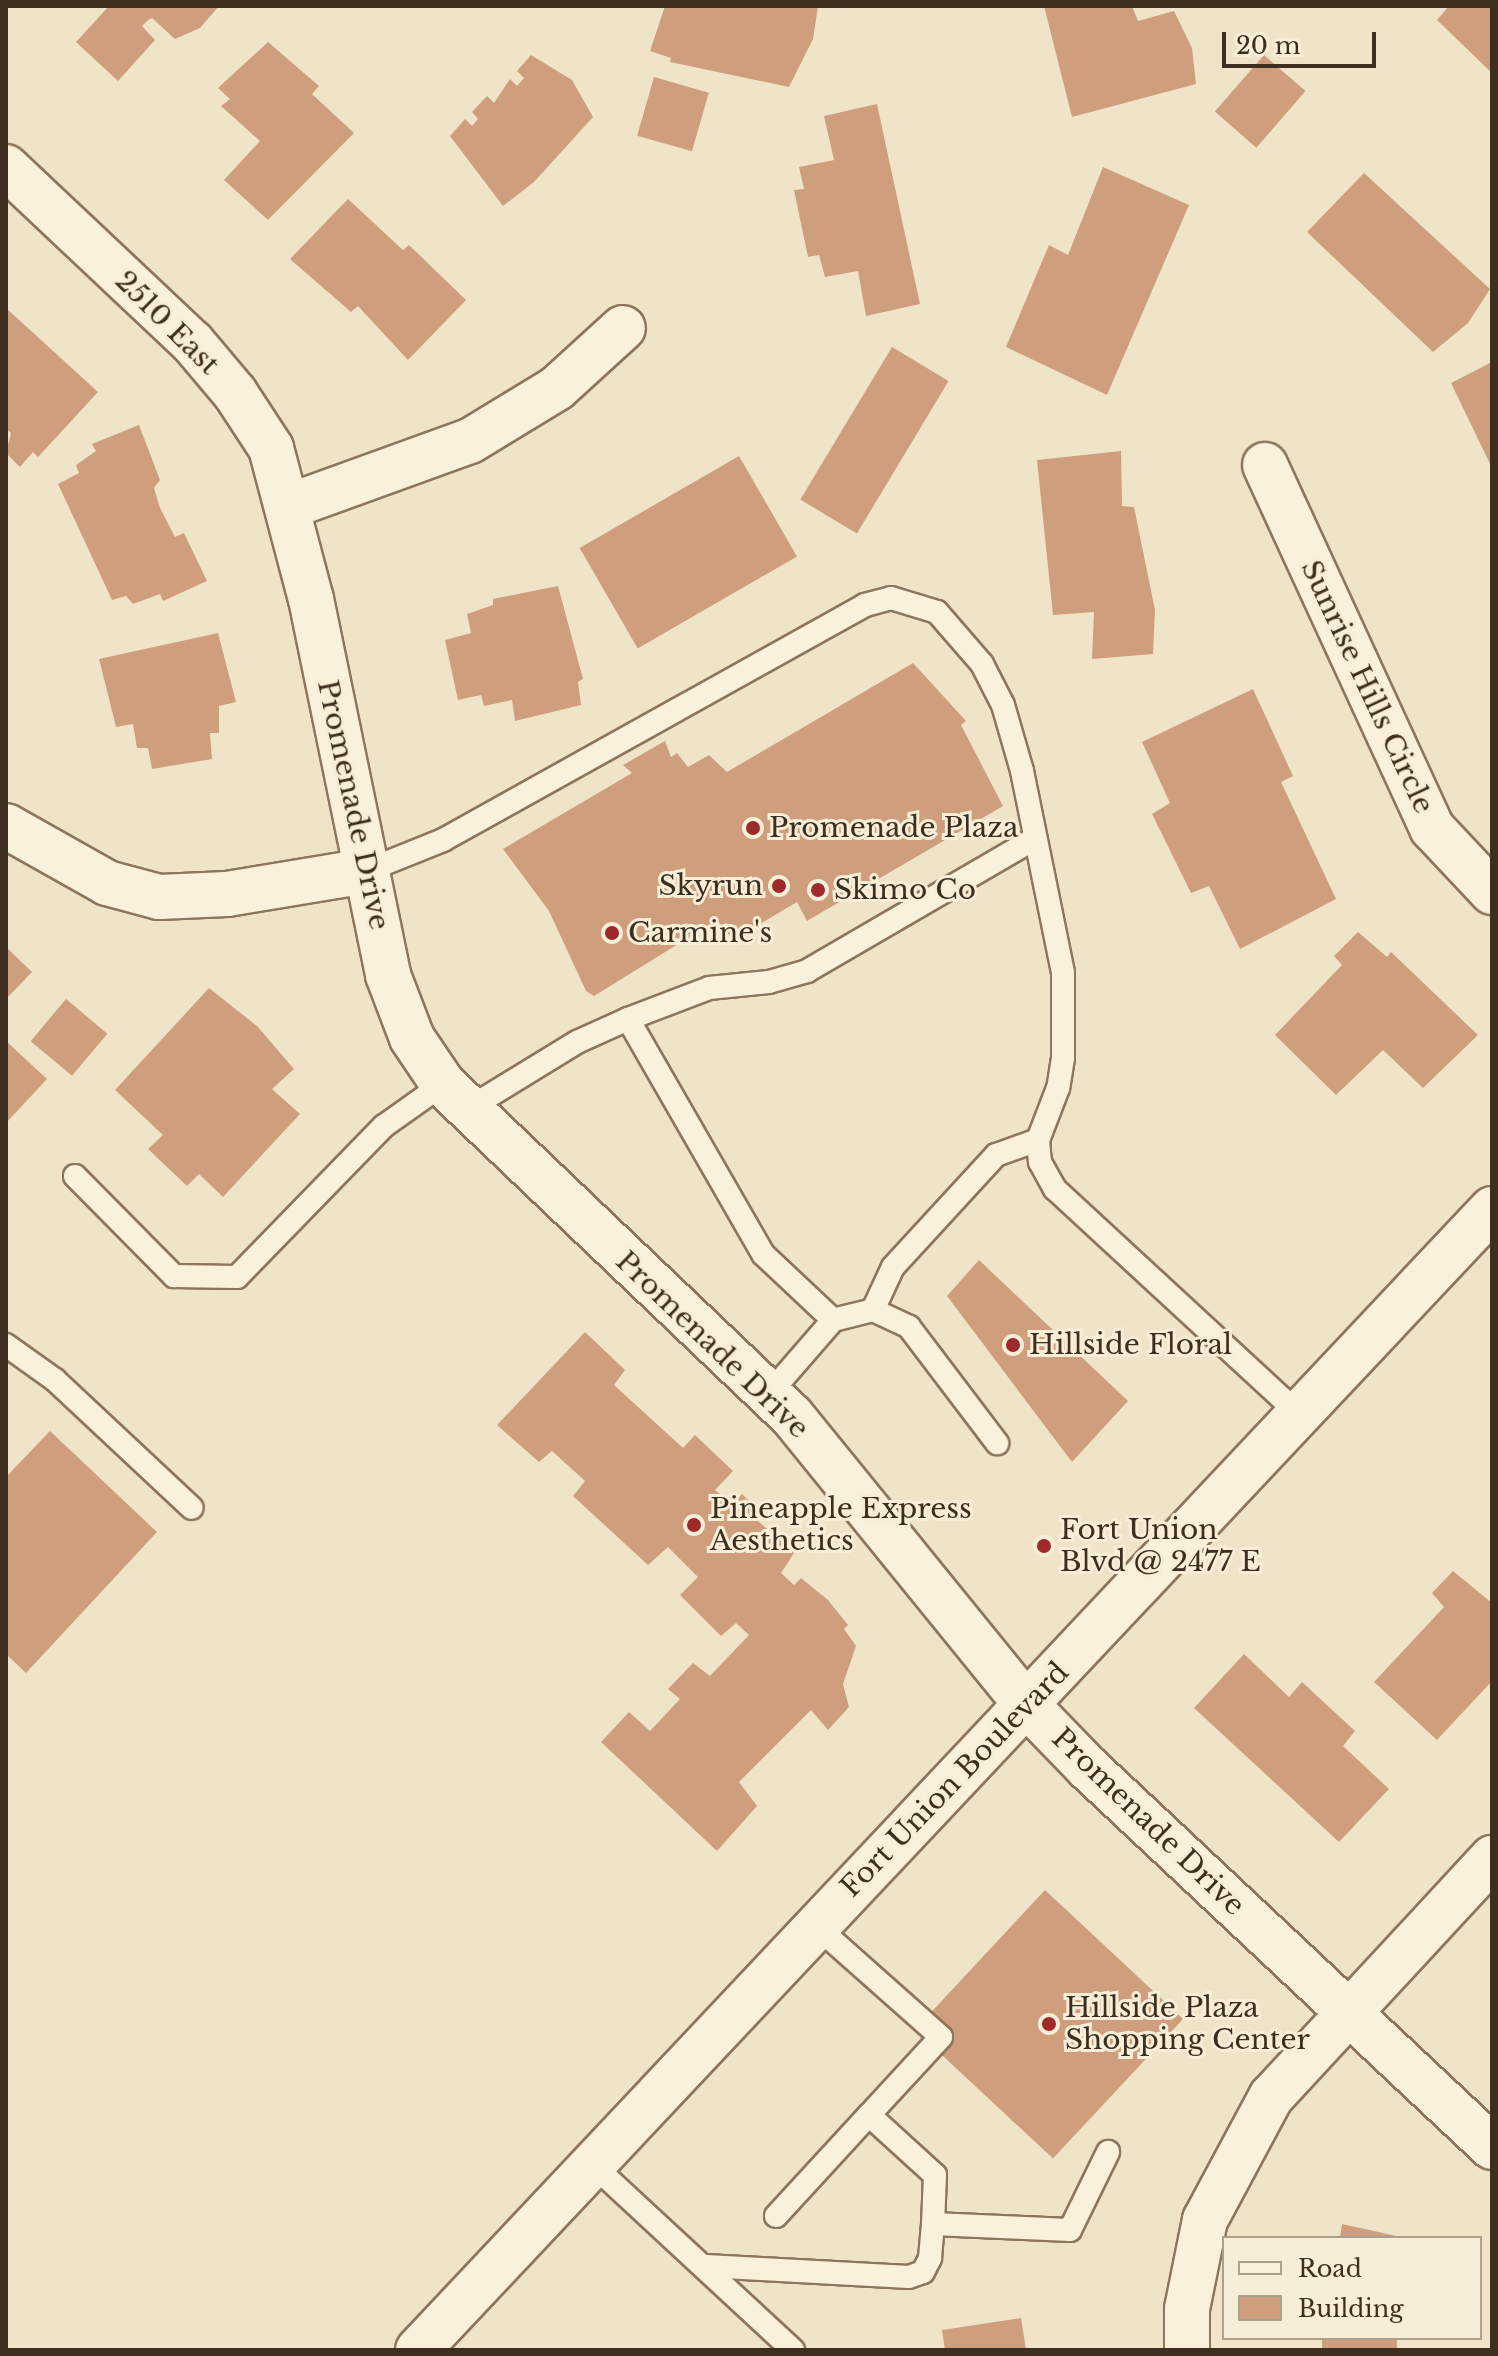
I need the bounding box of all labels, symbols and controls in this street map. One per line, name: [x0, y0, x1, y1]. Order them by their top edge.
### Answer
scale bar: [1226, 16, 1380, 66]
text: 20 m: [1236, 31, 1301, 60]
street label: 2510 East: [108, 264, 226, 382]
street label: Sunrise Hills Circle: [1294, 555, 1440, 819]
street label: Promenade Drive: [310, 677, 396, 933]
place label: Promenade Plaza: [769, 811, 1018, 845]
marker: Promenade Plaza: [744, 819, 762, 837]
place label: Skyrun: [658, 869, 763, 903]
place label: Skimo Co: [834, 873, 976, 907]
marker: Skyrun: [770, 877, 788, 895]
marker: Skimo Co: [809, 881, 827, 899]
place label: Carmine's: [628, 916, 772, 950]
marker: Carmine's: [603, 924, 621, 942]
street label: Promenade Drive: [609, 1245, 815, 1445]
place label: Hillside Floral: [1029, 1328, 1232, 1362]
marker: Hillside Floral: [1004, 1336, 1022, 1354]
place label: Pineapple Express Aesthetics: [710, 1492, 972, 1558]
place label: Fort Union Blvd @ 2477 E: [1060, 1513, 1261, 1579]
marker: Pineapple Express Aesthetics: [685, 1516, 703, 1534]
marker: Fort Union Blvd @ 2477 E: [1035, 1537, 1053, 1555]
street label: Fort Union Boulevard: [834, 1656, 1076, 1904]
street label: Promenade Drive: [1045, 1722, 1251, 1922]
place label: Hillside Plaza Shopping Center: [1065, 1991, 1310, 2057]
marker: Hillside Plaza Shopping Center: [1040, 2015, 1058, 2033]
legend: [1222, 2236, 1482, 2340]
text: Road: [1298, 2254, 1362, 2283]
text: Building: [1298, 2294, 1404, 2323]

